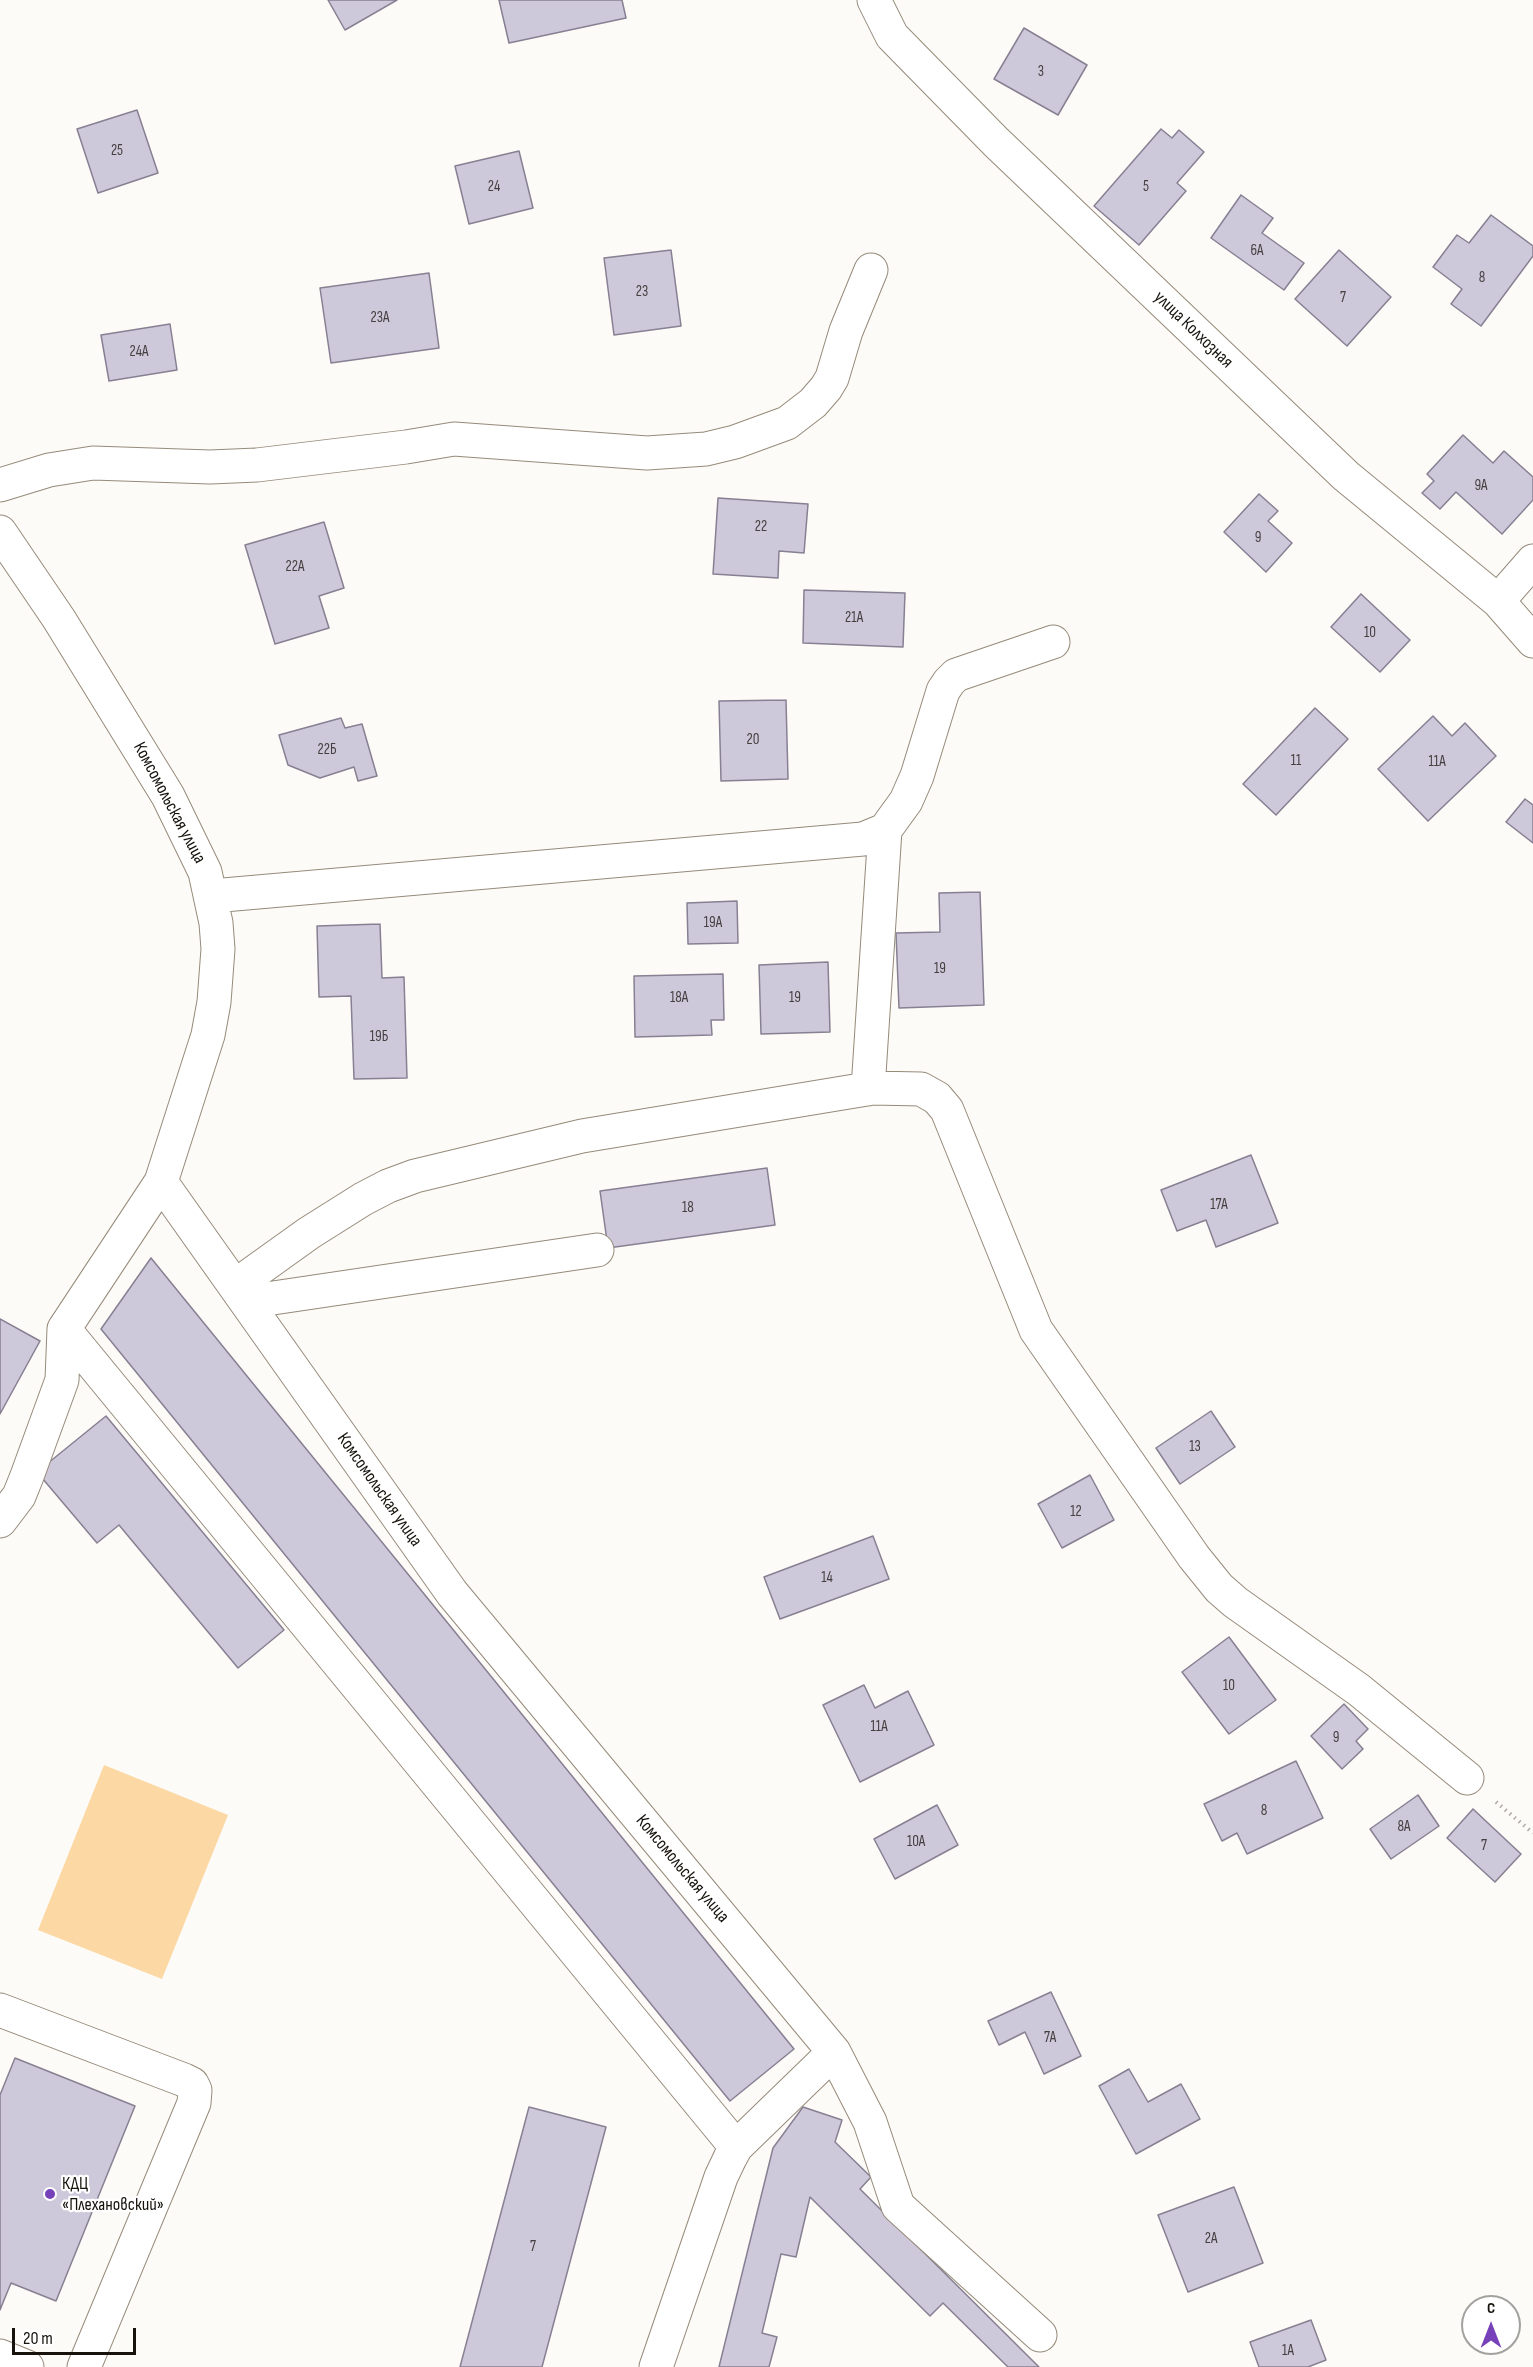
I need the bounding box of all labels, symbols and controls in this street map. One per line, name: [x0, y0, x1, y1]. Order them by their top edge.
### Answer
house number: 3: [1038, 63, 1044, 81]
house number: 25: [111, 142, 123, 160]
house number: 24: [488, 178, 500, 196]
house number: 5: [1143, 178, 1149, 196]
house number: 6А: [1251, 242, 1263, 260]
house number: 8: [1479, 269, 1485, 287]
house number: 23: [636, 283, 648, 301]
street label: улица Колхозная: [1149, 287, 1237, 373]
house number: 7: [1340, 289, 1346, 307]
house number: 23А: [371, 309, 389, 327]
house number: 24А: [130, 343, 148, 361]
house number: 9А: [1474, 477, 1488, 495]
house number: 22: [755, 518, 767, 536]
house number: 9: [1255, 529, 1261, 547]
house number: 22А: [286, 558, 304, 576]
house number: 21А: [845, 609, 863, 627]
house number: 10: [1364, 624, 1376, 642]
house number: 20: [747, 731, 759, 749]
street label: Комсомольская улица: [128, 739, 210, 867]
house number: 22Б: [318, 741, 336, 759]
house number: 11: [1291, 752, 1301, 770]
house number: 11А: [1428, 753, 1446, 771]
house number: 19А: [704, 914, 722, 932]
house number: 19: [934, 960, 946, 978]
house number: 18А: [670, 989, 688, 1007]
house number: 19: [789, 989, 801, 1007]
house number: 19Б: [370, 1028, 388, 1046]
house number: 17А: [1210, 1196, 1228, 1214]
house number: 18: [682, 1199, 694, 1217]
street label: Комсомольская улица: [332, 1429, 426, 1551]
house number: 13: [1189, 1438, 1201, 1456]
house number: 12: [1070, 1503, 1082, 1521]
house number: 14: [821, 1569, 833, 1587]
house number: 10: [1223, 1677, 1235, 1695]
house number: 11А: [870, 1718, 888, 1736]
house number: 9: [1333, 1729, 1339, 1747]
house number: 8: [1261, 1802, 1267, 1820]
street label: Комсомольская улица: [631, 1811, 733, 1927]
house number: 8А: [1398, 1818, 1410, 1836]
house number: 10А: [907, 1833, 925, 1851]
house number: 7: [1481, 1837, 1487, 1855]
house number: 7А: [1044, 2029, 1056, 2047]
place label: КДЦ «Плехановский»: [62, 2173, 164, 2216]
marker: КДЦ «Плехановский»: [43, 2187, 57, 2201]
house number: 2А: [1205, 2230, 1217, 2248]
house number: 7: [530, 2238, 536, 2256]
north arrow: [1461, 2295, 1521, 2355]
text: С: [1487, 2299, 1495, 2318]
scale bar: [15, 2316, 140, 2354]
text: 20 m: [23, 2328, 53, 2349]
house number: 1А: [1282, 2342, 1294, 2360]

